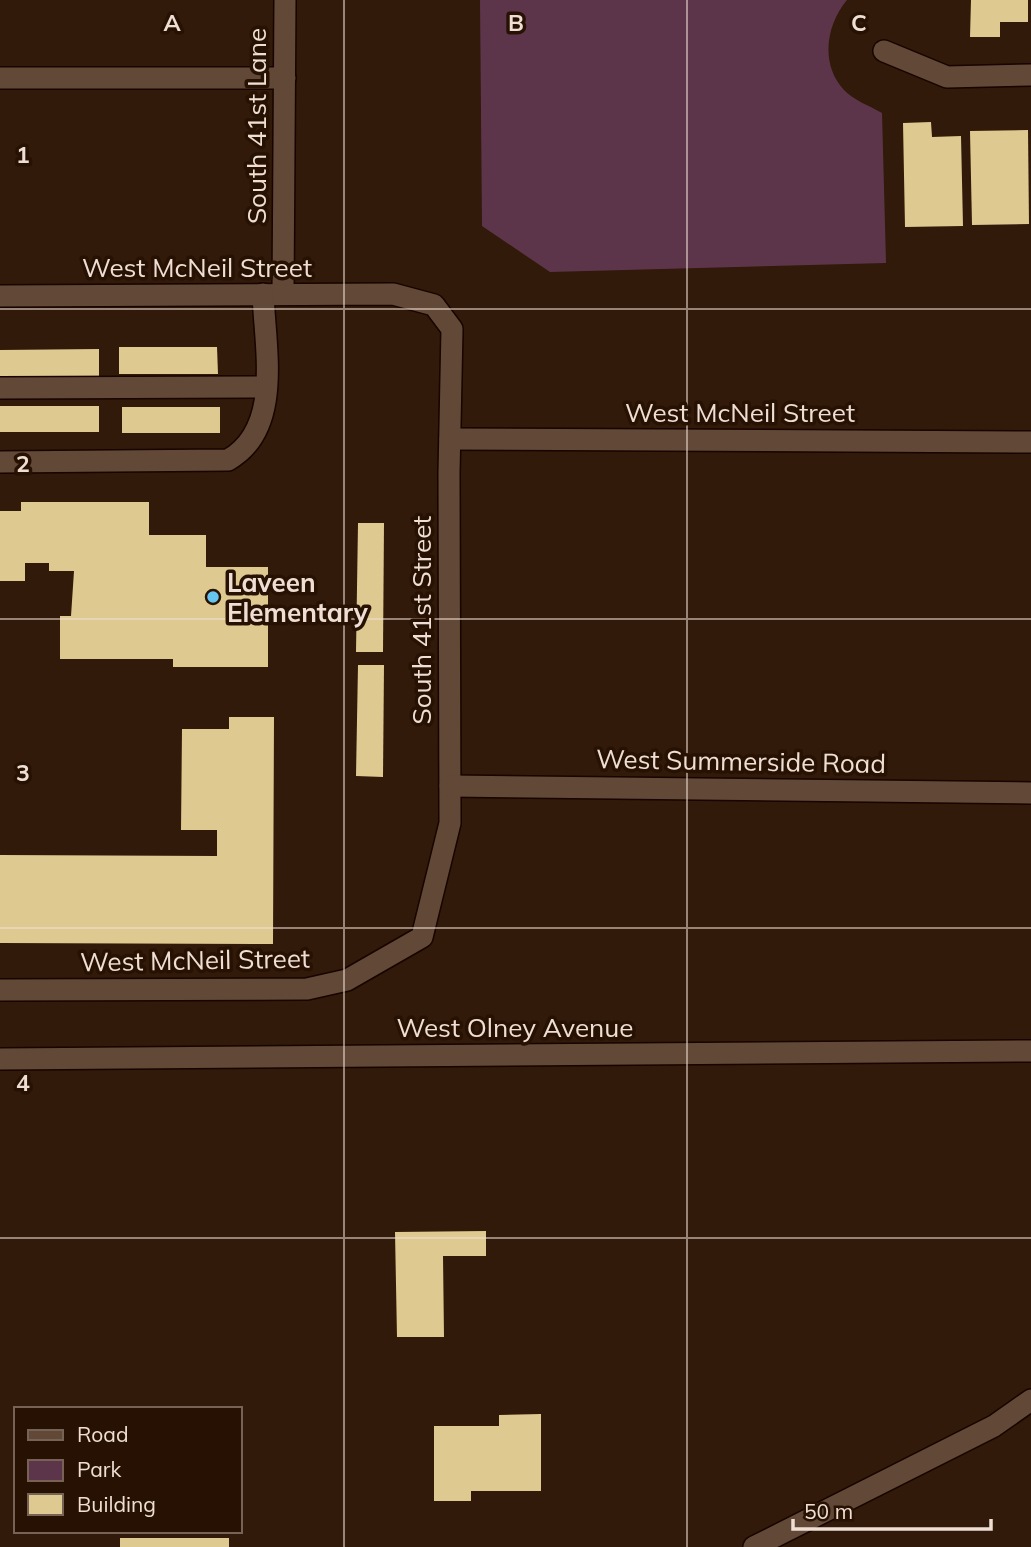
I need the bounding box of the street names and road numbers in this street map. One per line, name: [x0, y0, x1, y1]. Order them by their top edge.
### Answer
street label: South 41st Lane: [240, 28, 273, 224]
street label: West McNeil Street: [82, 251, 312, 284]
street label: West McNeil Street: [625, 396, 855, 429]
street label: South 41st Street: [405, 516, 438, 724]
street label: West Summerside Road: [596, 742, 886, 780]
street label: West McNeil Street: [80, 941, 310, 979]
street label: West Olney Avenue: [397, 1011, 633, 1044]

